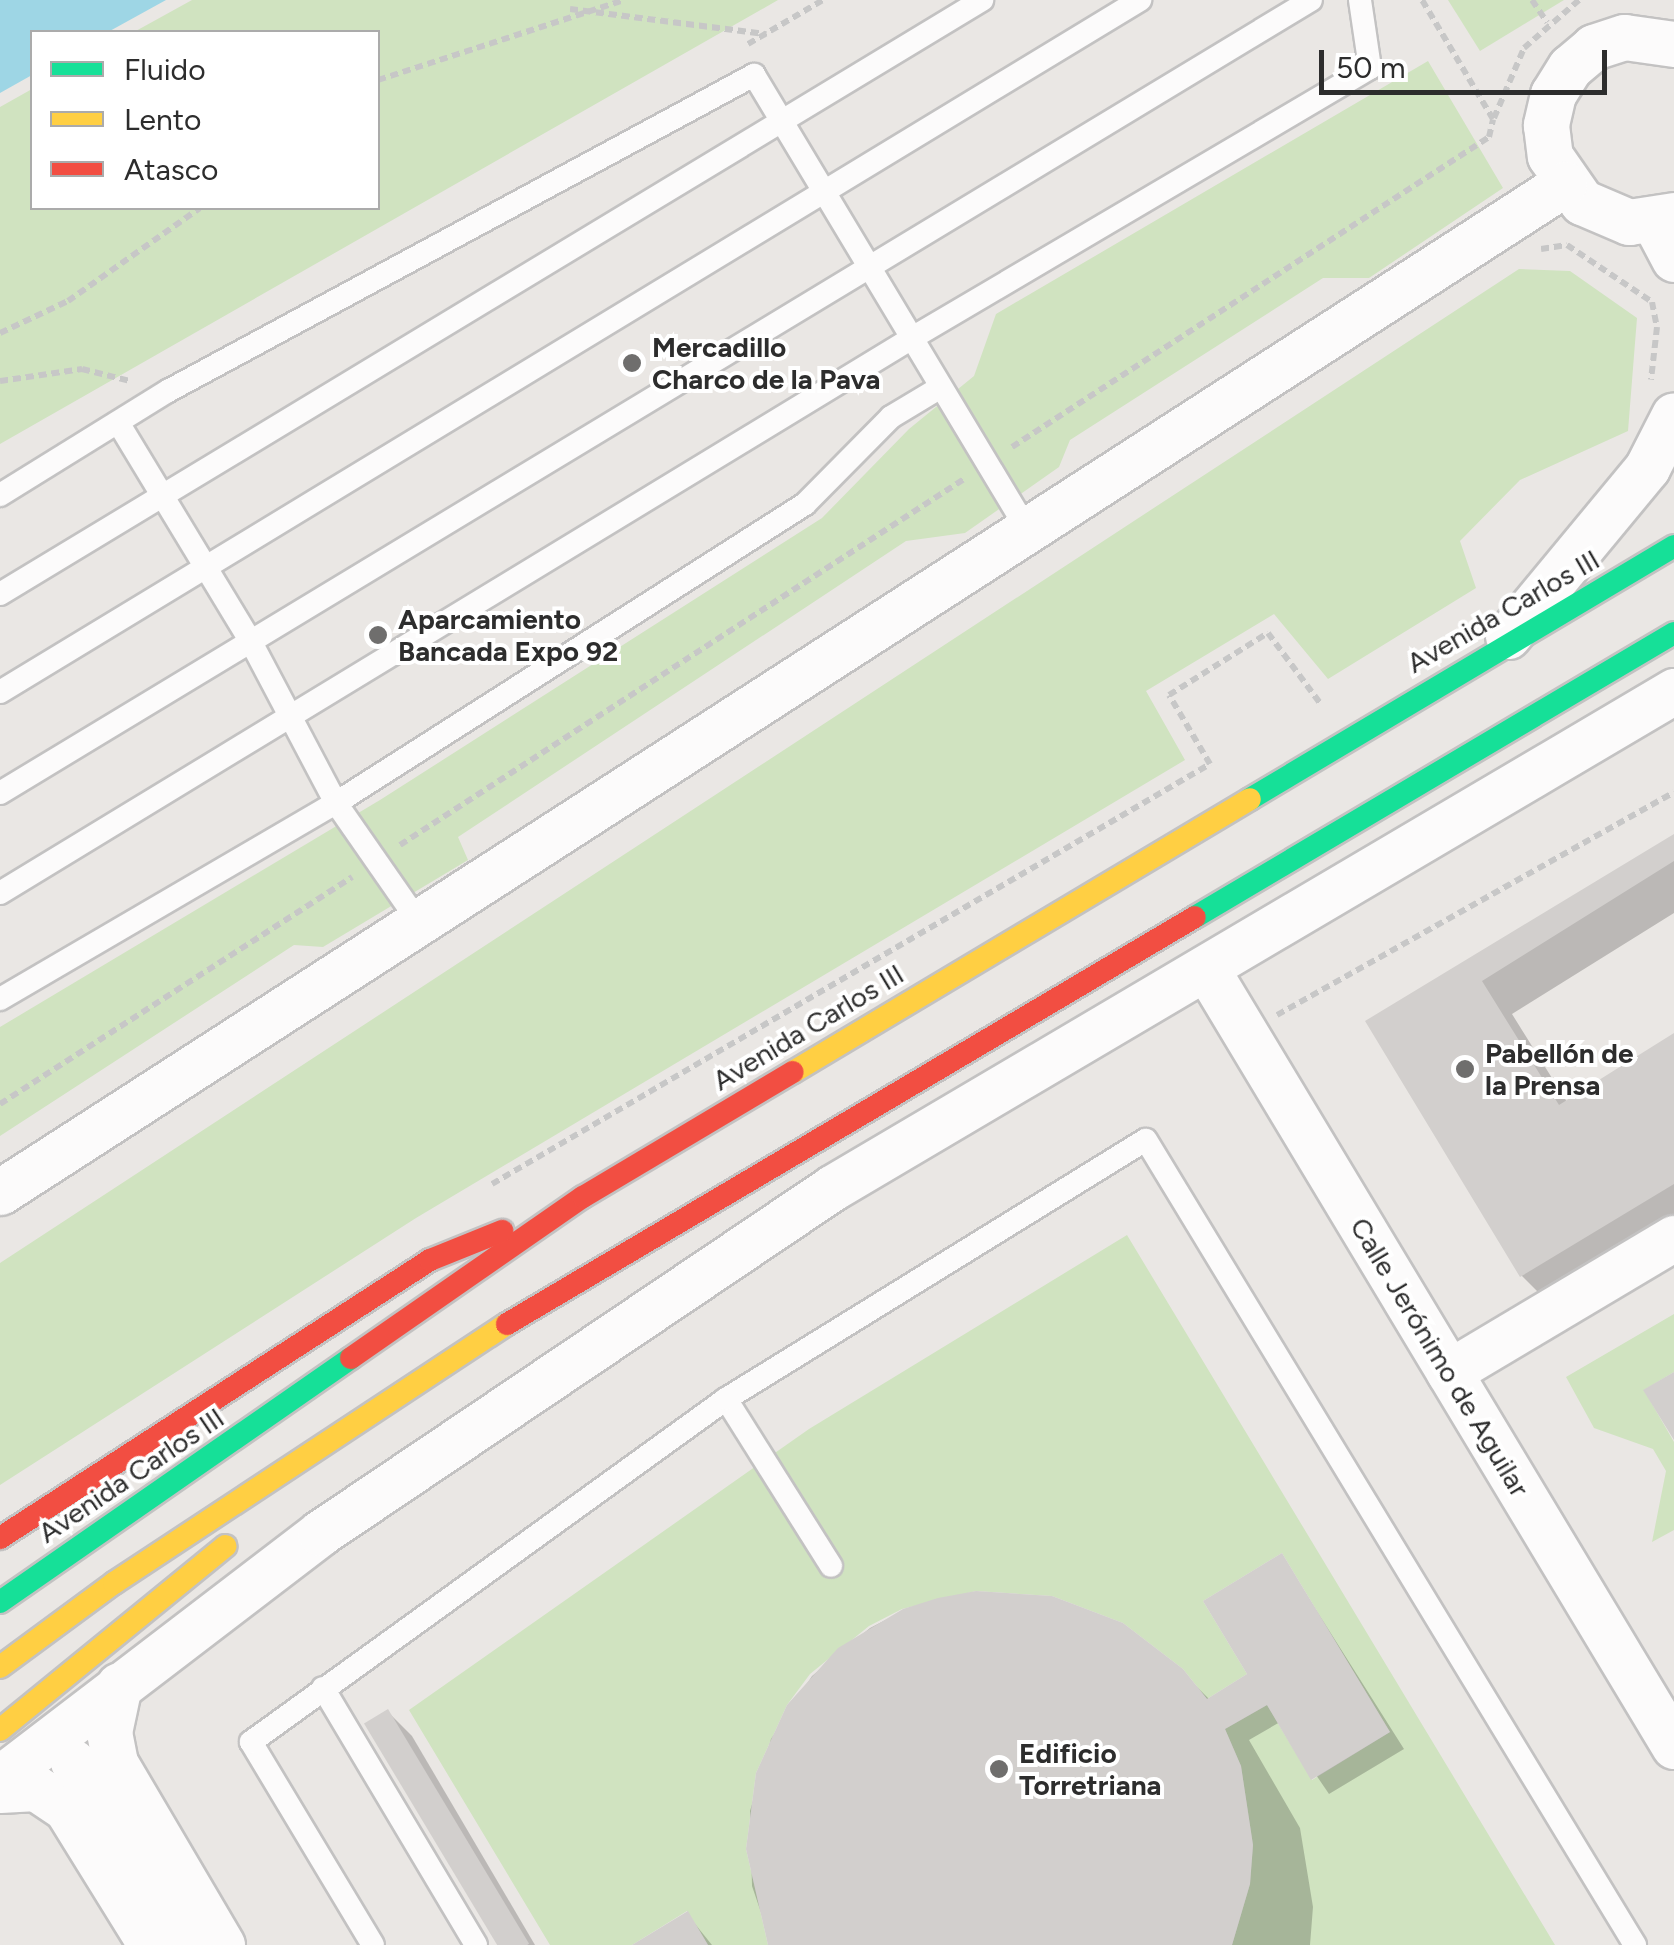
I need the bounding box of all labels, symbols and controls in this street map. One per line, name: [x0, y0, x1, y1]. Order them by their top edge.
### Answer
legend: [30, 30, 380, 210]
scale bar: [1324, 30, 1612, 92]
text: 50 m: [1336, 49, 1405, 86]
text: Fluido: [124, 51, 206, 88]
text: Lento: [124, 101, 201, 138]
text: Atasco: [124, 151, 219, 188]
place label: Mercadillo Charco de la Pava: [652, 330, 881, 396]
marker: Mercadillo Charco de la Pava: [621, 352, 643, 374]
street label: Avenida Carlos III: [1401, 542, 1605, 680]
place label: Aparcamiento Bancada Expo 92: [398, 602, 618, 668]
marker: Aparcamiento Bancada Expo 92: [367, 624, 389, 646]
street label: Avenida Carlos III: [706, 957, 910, 1097]
place label: Pabellón de la Prensa: [1485, 1036, 1634, 1102]
marker: Pabellón de la Prensa: [1454, 1058, 1476, 1080]
street label: Calle Jerónimo de Aguilar: [1343, 1211, 1537, 1503]
street label: Avenida Carlos III: [32, 1400, 230, 1550]
place label: Edificio Torretriana: [1019, 1736, 1161, 1802]
marker: Edificio Torretriana: [988, 1758, 1010, 1780]

